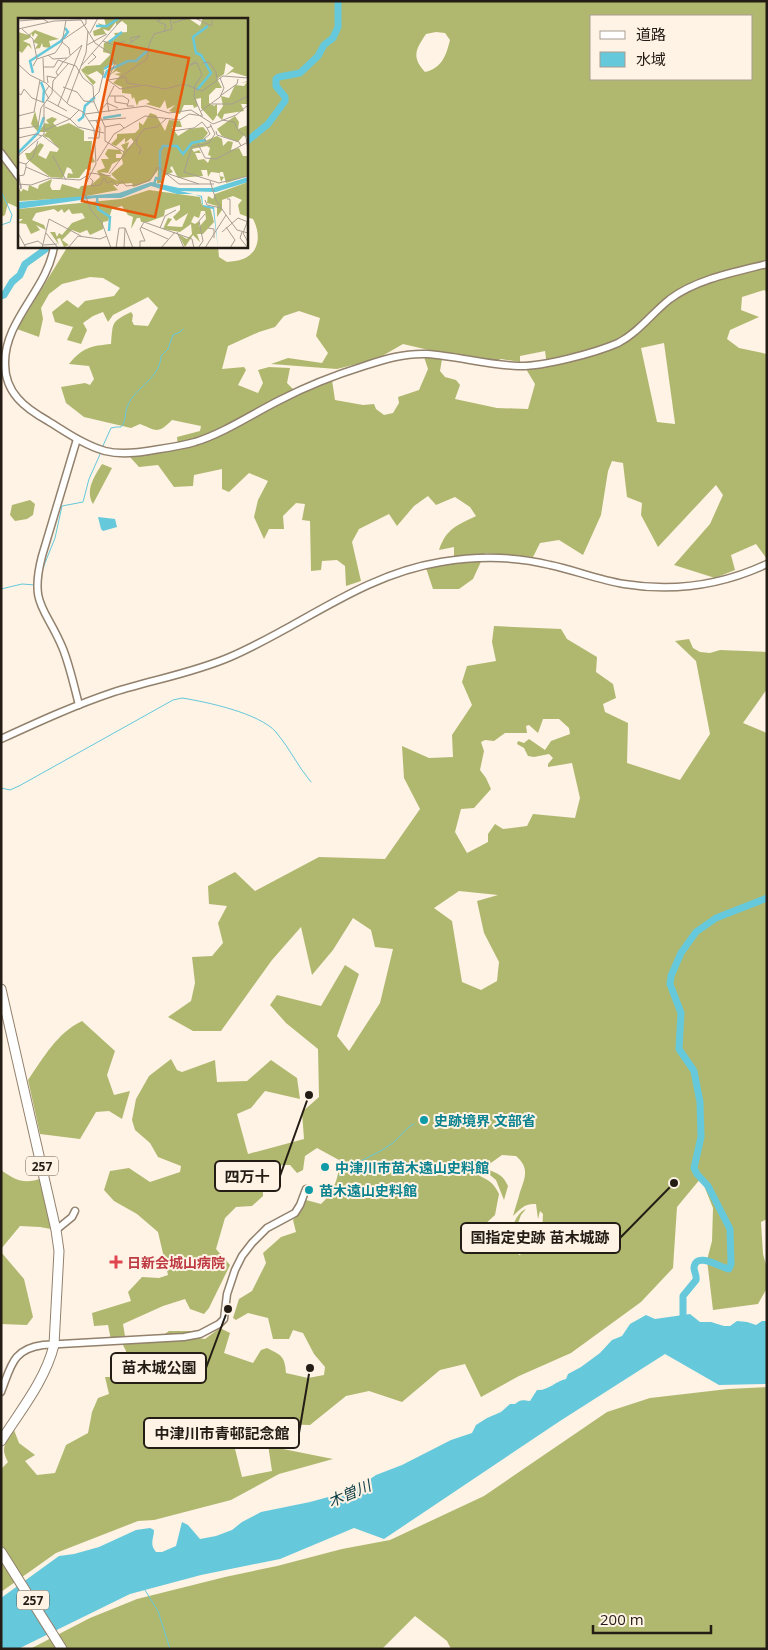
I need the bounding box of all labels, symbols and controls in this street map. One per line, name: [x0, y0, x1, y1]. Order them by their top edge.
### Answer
legend: [590, 15, 753, 80]
inset map: [18, 18, 248, 248]
text: 道路: [636, 24, 666, 44]
text: 水域: [636, 49, 666, 69]
place label: 史跡境界 文部省: [434, 1111, 536, 1130]
marker: 史跡境界 文部省: [418, 1114, 430, 1126]
road number: 257: [26, 1156, 58, 1176]
place label: 中津川市苗木遠山史料館: [335, 1158, 489, 1177]
callout: 四万十: [215, 1161, 280, 1191]
marker: 中津川市苗木遠山史料館: [319, 1161, 331, 1173]
text: 四万十: [224, 1166, 270, 1186]
place label: 苗木遠山史料館: [319, 1181, 417, 1200]
marker: 苗木遠山史料館: [303, 1184, 315, 1196]
callout: 国指定史跡 苗木城跡: [461, 1223, 620, 1253]
text: 国指定史跡 苗木城跡: [471, 1227, 609, 1247]
place label: 日新会城山病院: [127, 1253, 225, 1272]
marker: 日新会城山病院: [109, 1255, 123, 1269]
callout: 苗木城公園: [111, 1353, 206, 1383]
text: 苗木城公園: [121, 1357, 197, 1377]
callout: 中津川市青邨記念館: [144, 1418, 299, 1448]
text: 中津川市青邨記念館: [154, 1423, 290, 1443]
water label: 木曽川: [324, 1474, 375, 1511]
road number: 257: [17, 1590, 49, 1610]
scale bar: [593, 1602, 710, 1634]
text: 200 m: [600, 1609, 644, 1629]

